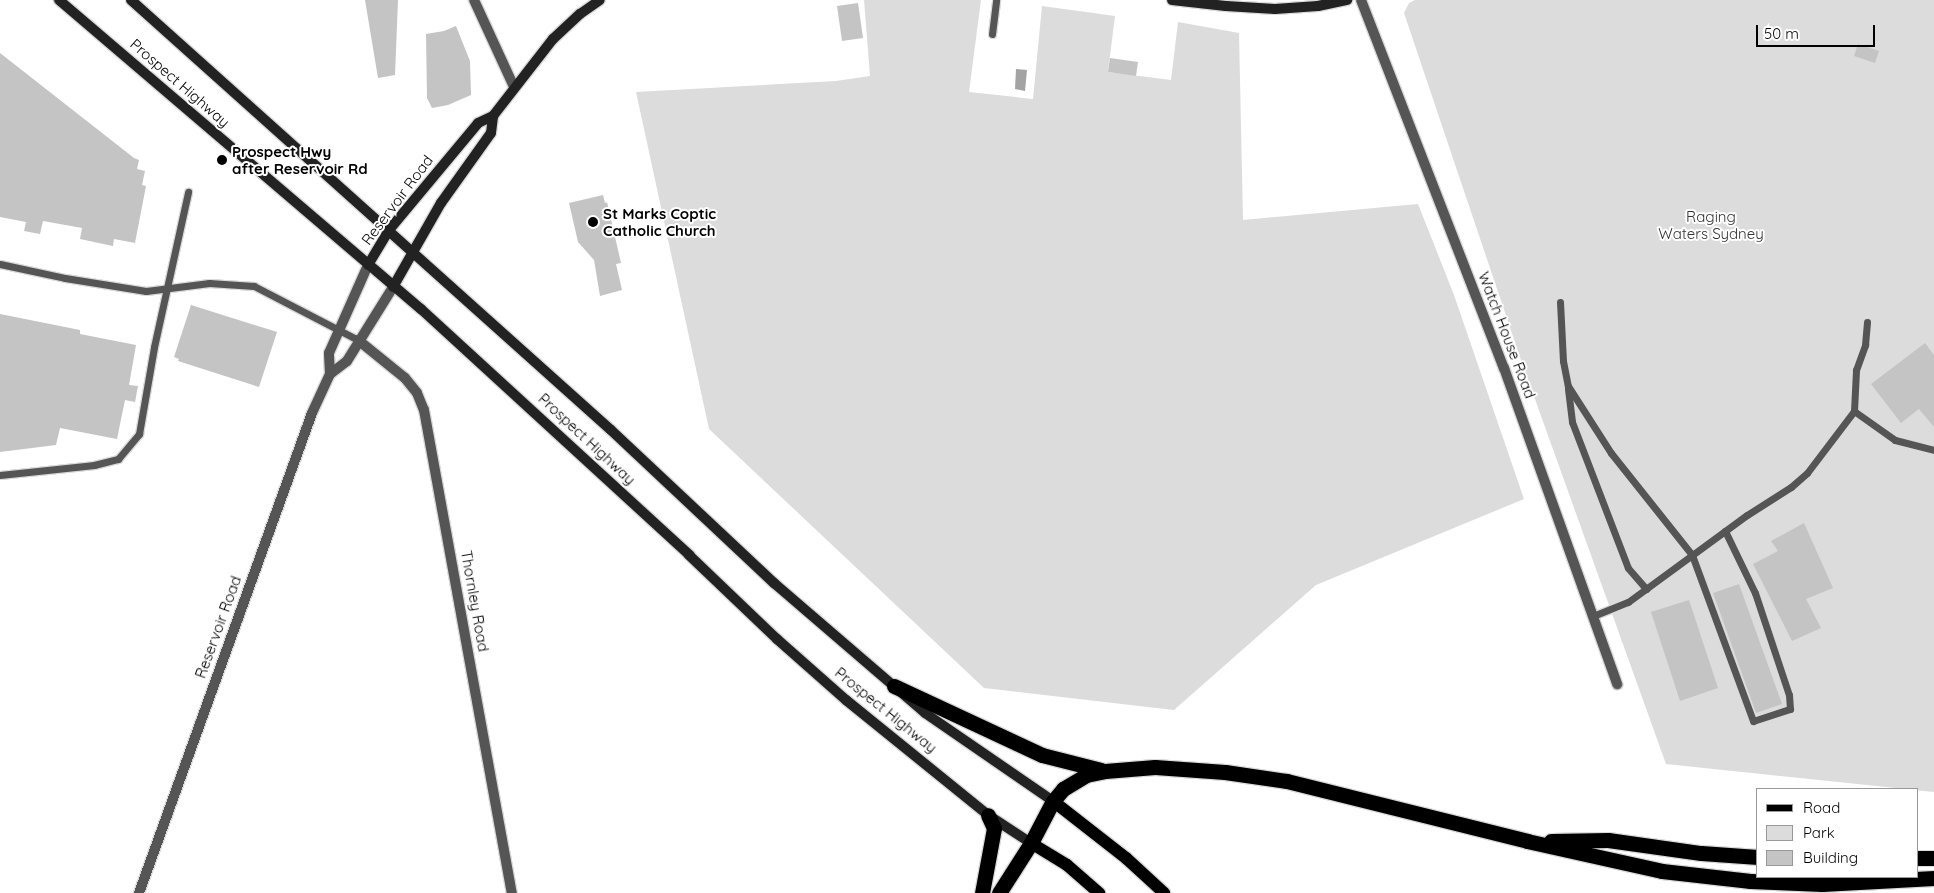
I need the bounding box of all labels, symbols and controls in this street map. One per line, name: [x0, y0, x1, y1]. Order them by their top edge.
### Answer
scale bar: [1759, 15, 1878, 47]
text: 50 m: [1764, 24, 1799, 43]
street label: Prospect Highway: [127, 35, 233, 131]
place label: Prospect Hwy after Reservoir Rd: [232, 142, 368, 177]
street label: Reservoir Road: [357, 152, 437, 248]
marker: Prospect Hwy after Reservoir Rd: [216, 154, 228, 166]
place label: St Marks Coptic Catholic Church: [603, 204, 716, 239]
park label: Raging Waters Sydney: [1658, 207, 1764, 242]
marker: St Marks Coptic Catholic Church: [587, 216, 599, 228]
street label: Watch House Road: [1475, 269, 1539, 401]
street label: Prospect Highway: [535, 390, 639, 488]
street label: Thornley Road: [457, 549, 493, 653]
street label: Reservoir Road: [191, 573, 245, 681]
street label: Prospect Highway: [831, 663, 941, 757]
legend: [1756, 788, 1919, 878]
text: Road: [1803, 798, 1840, 817]
text: Park: [1803, 823, 1835, 842]
text: Building: [1803, 848, 1858, 867]

